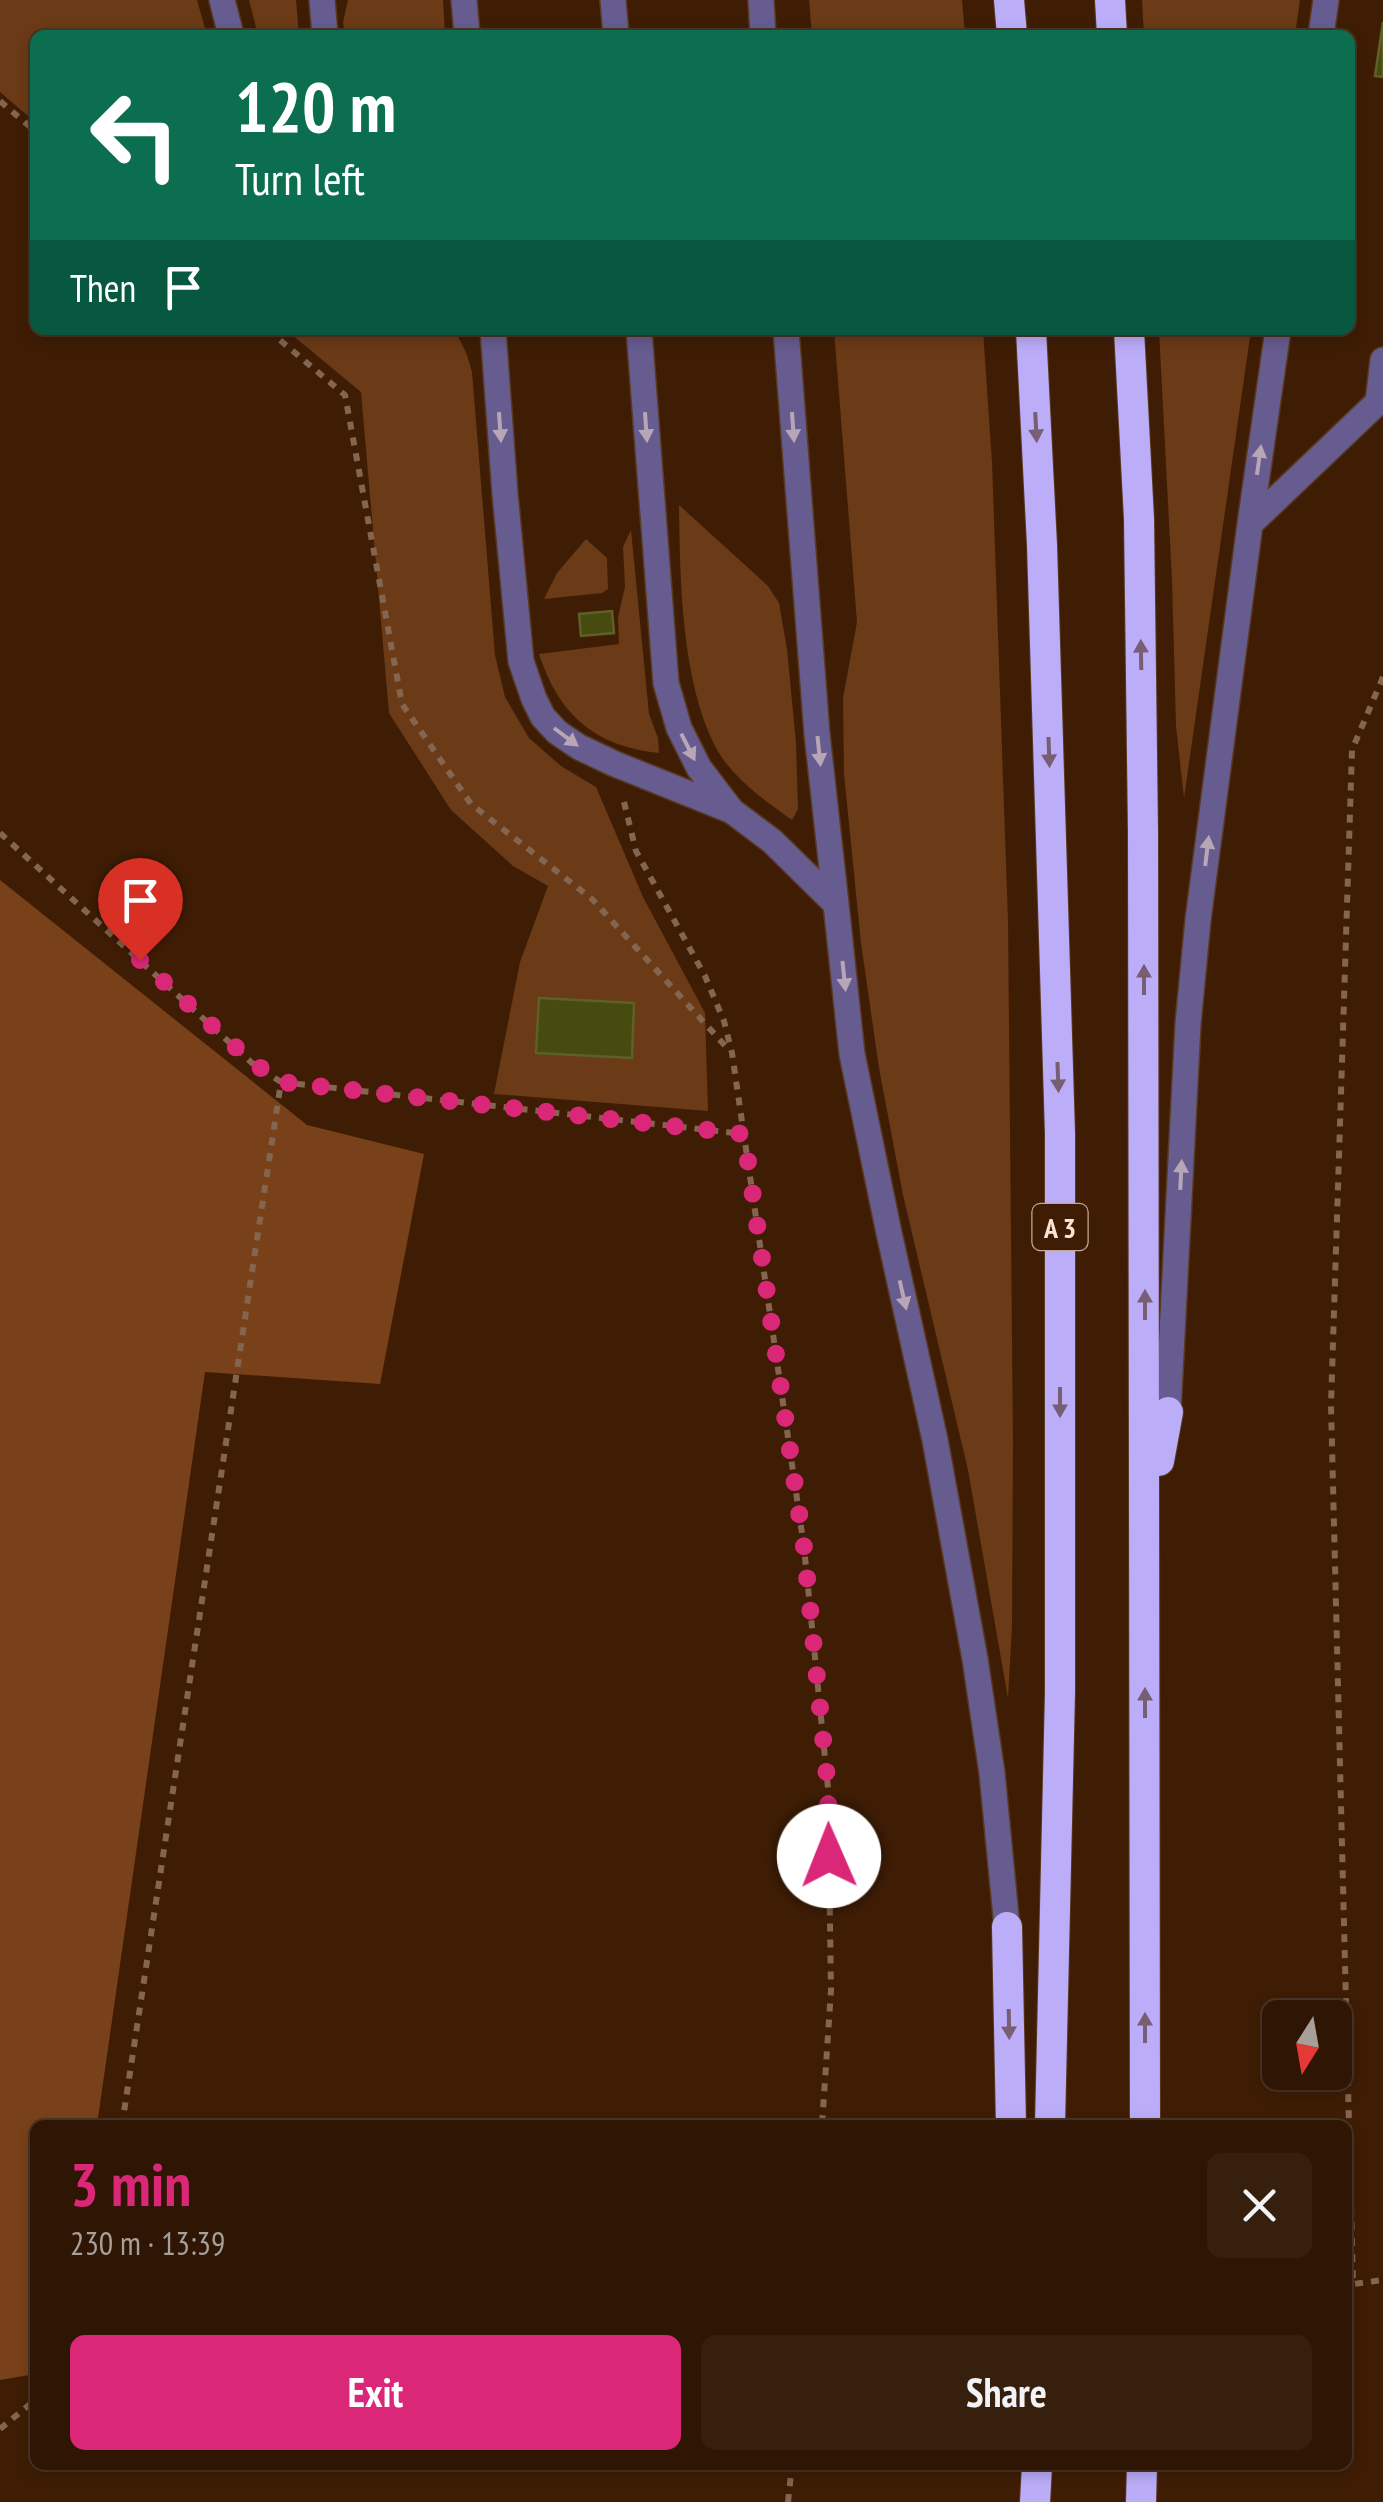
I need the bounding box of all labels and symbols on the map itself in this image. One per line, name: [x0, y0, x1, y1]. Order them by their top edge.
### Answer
one-way arrow: [492, 412, 508, 444]
one-way arrow: [639, 412, 655, 444]
one-way arrow: [786, 412, 802, 444]
one-way arrow: [1028, 412, 1044, 444]
one-way arrow: [1252, 444, 1267, 475]
one-way arrow: [1132, 638, 1148, 670]
one-way arrow: [553, 726, 579, 746]
one-way arrow: [679, 733, 696, 762]
one-way arrow: [811, 736, 827, 768]
one-way arrow: [1042, 737, 1058, 769]
one-way arrow: [1199, 835, 1215, 867]
pin: [98, 858, 183, 961]
one-way arrow: [836, 961, 852, 993]
one-way arrow: [1136, 963, 1152, 995]
one-way arrow: [1051, 1061, 1067, 1093]
one-way arrow: [1173, 1159, 1189, 1191]
road number: A 3: [1032, 1204, 1088, 1250]
one-way arrow: [895, 1280, 911, 1311]
one-way arrow: [1137, 1288, 1153, 1320]
one-way arrow: [1052, 1386, 1068, 1418]
one-way arrow: [1137, 1686, 1153, 1718]
position arrow: [777, 1804, 881, 1908]
north arrow: [1262, 2000, 1352, 2090]
one-way arrow: [1001, 2009, 1017, 2041]
one-way arrow: [1137, 2011, 1153, 2043]

